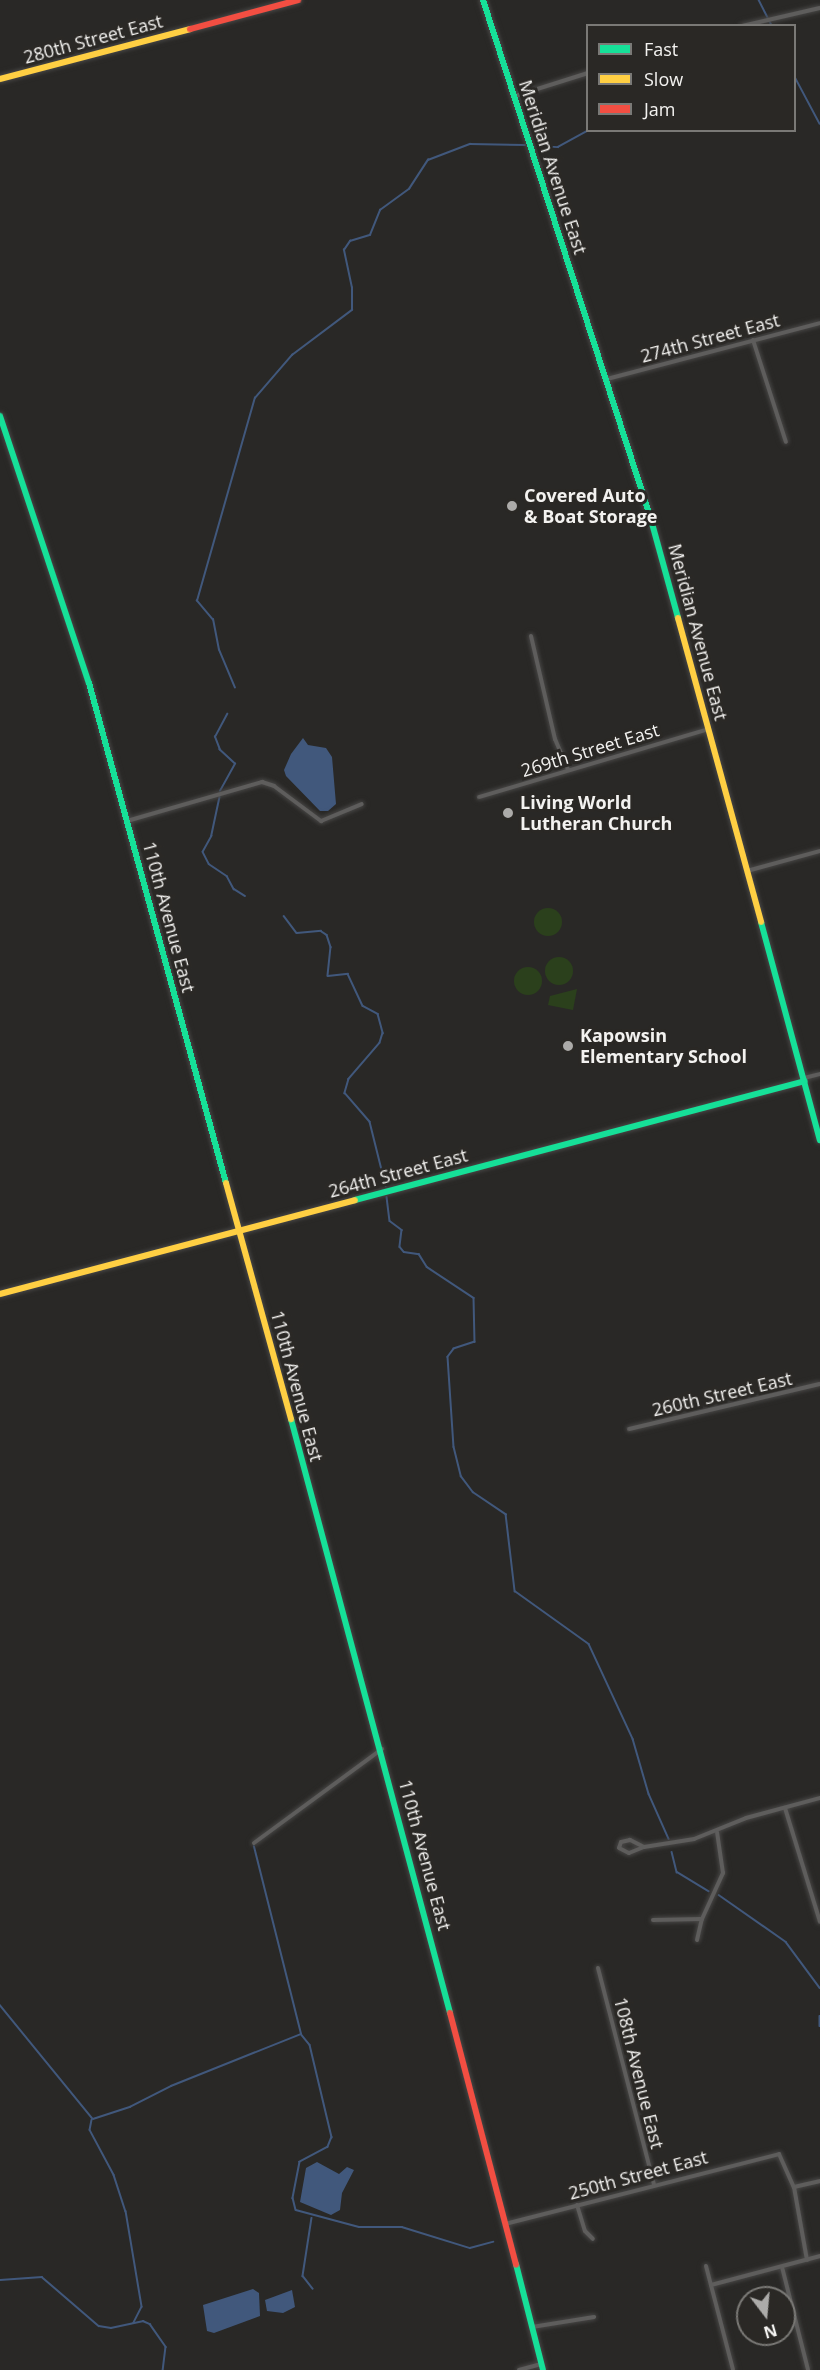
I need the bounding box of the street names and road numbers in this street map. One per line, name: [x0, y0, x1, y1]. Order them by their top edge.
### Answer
street label: 280th Street East: [21, 10, 165, 68]
street label: Meridian Avenue East: [515, 77, 591, 257]
street label: 274th Street East: [638, 309, 782, 367]
street label: Meridian Avenue East: [664, 541, 732, 723]
street label: 269th Street East: [518, 719, 662, 781]
street label: 110th Avenue East: [138, 839, 200, 995]
street label: 264th Street East: [326, 1144, 470, 1202]
street label: 110th Avenue East: [266, 1308, 328, 1464]
street label: 260th Street East: [650, 1367, 794, 1421]
street label: 110th Avenue East: [394, 1777, 456, 1933]
street label: 108th Avenue East: [610, 1995, 668, 2151]
street label: 250th Street East: [566, 2146, 710, 2204]

